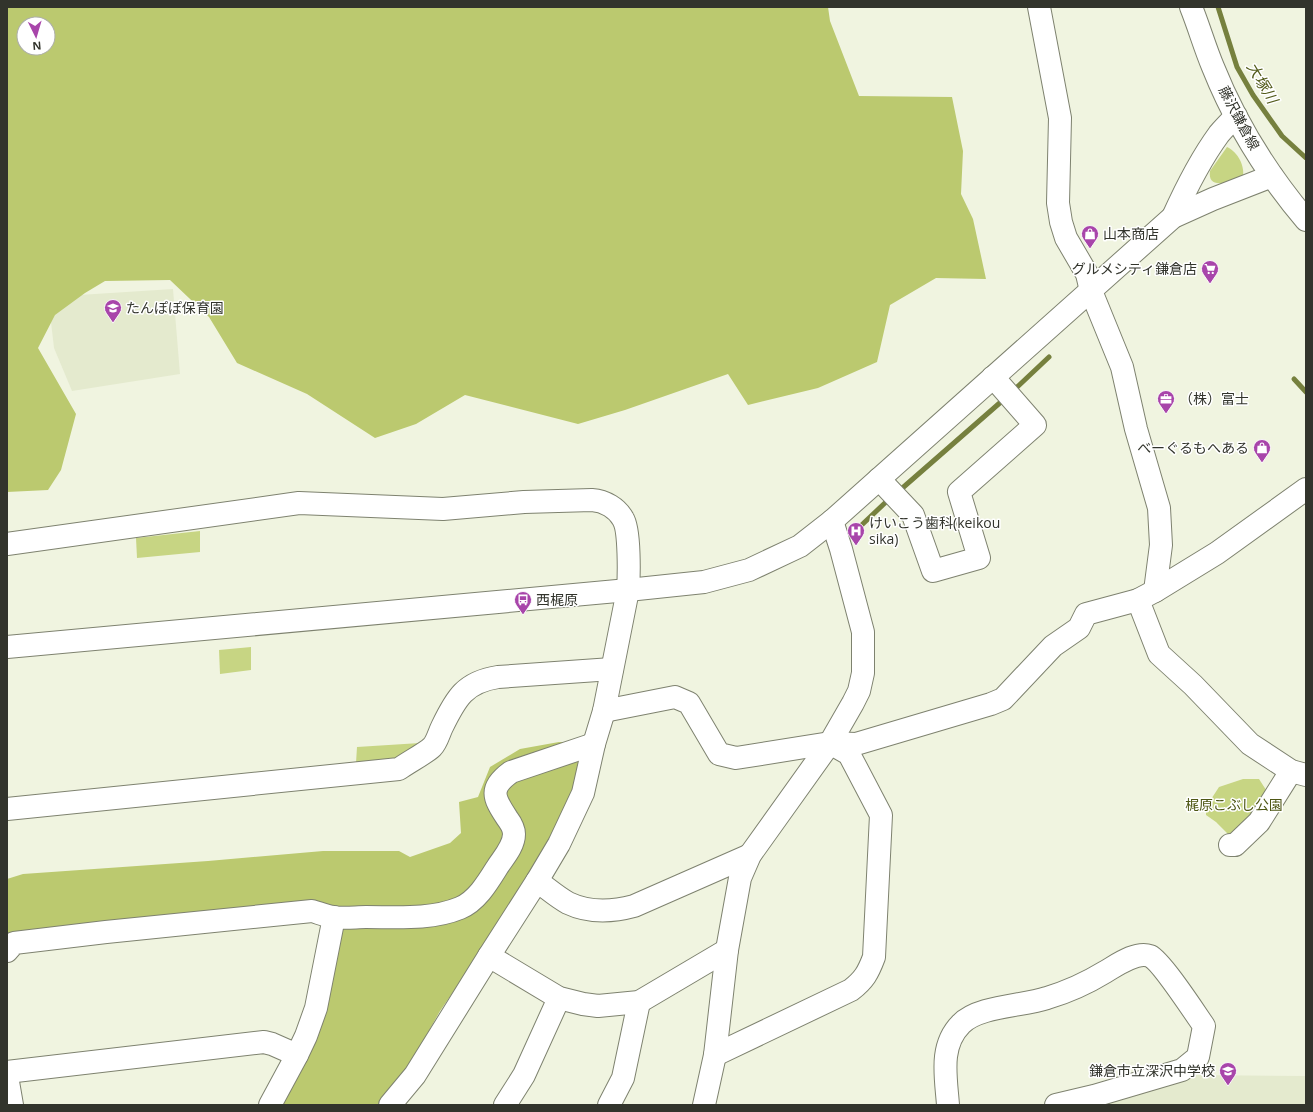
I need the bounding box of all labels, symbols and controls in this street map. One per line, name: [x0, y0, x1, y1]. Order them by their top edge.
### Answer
north arrow: [16, 16, 56, 56]
text: N: [32, 39, 42, 54]
water label: 大塚川: [1243, 58, 1284, 109]
street label: 藤沢鎌倉線: [1215, 82, 1264, 153]
shop icon: 山本商店: [1080, 224, 1100, 249]
place label: 山本商店: [1103, 224, 1159, 243]
place label: グルメシティ鎌倉店: [1072, 259, 1197, 278]
supermarket icon: グルメシティ鎌倉店: [1200, 259, 1220, 284]
school or university icon: たんぽぽ保育園: [103, 298, 123, 323]
place label: たんぽぽ保育園: [126, 298, 224, 317]
office icon: （株）富士: [1156, 389, 1176, 414]
place label: （株）富士: [1179, 389, 1249, 408]
place label: べーぐるもへある: [1137, 438, 1249, 457]
shop icon: べーぐるもへある: [1252, 438, 1272, 463]
place label: けいこう歯科(keikou sika): [869, 513, 1000, 548]
hospital icon: けいこう歯科(keikou sika): [846, 521, 866, 546]
bus stop icon: 西梶原: [513, 590, 533, 615]
place label: 西梶原: [536, 590, 578, 609]
park label: 梶原こぶし公園: [1185, 795, 1283, 814]
place label: 鎌倉市立深沢中学校: [1089, 1061, 1215, 1080]
school or university icon: 鎌倉市立深沢中学校: [1218, 1061, 1238, 1086]

